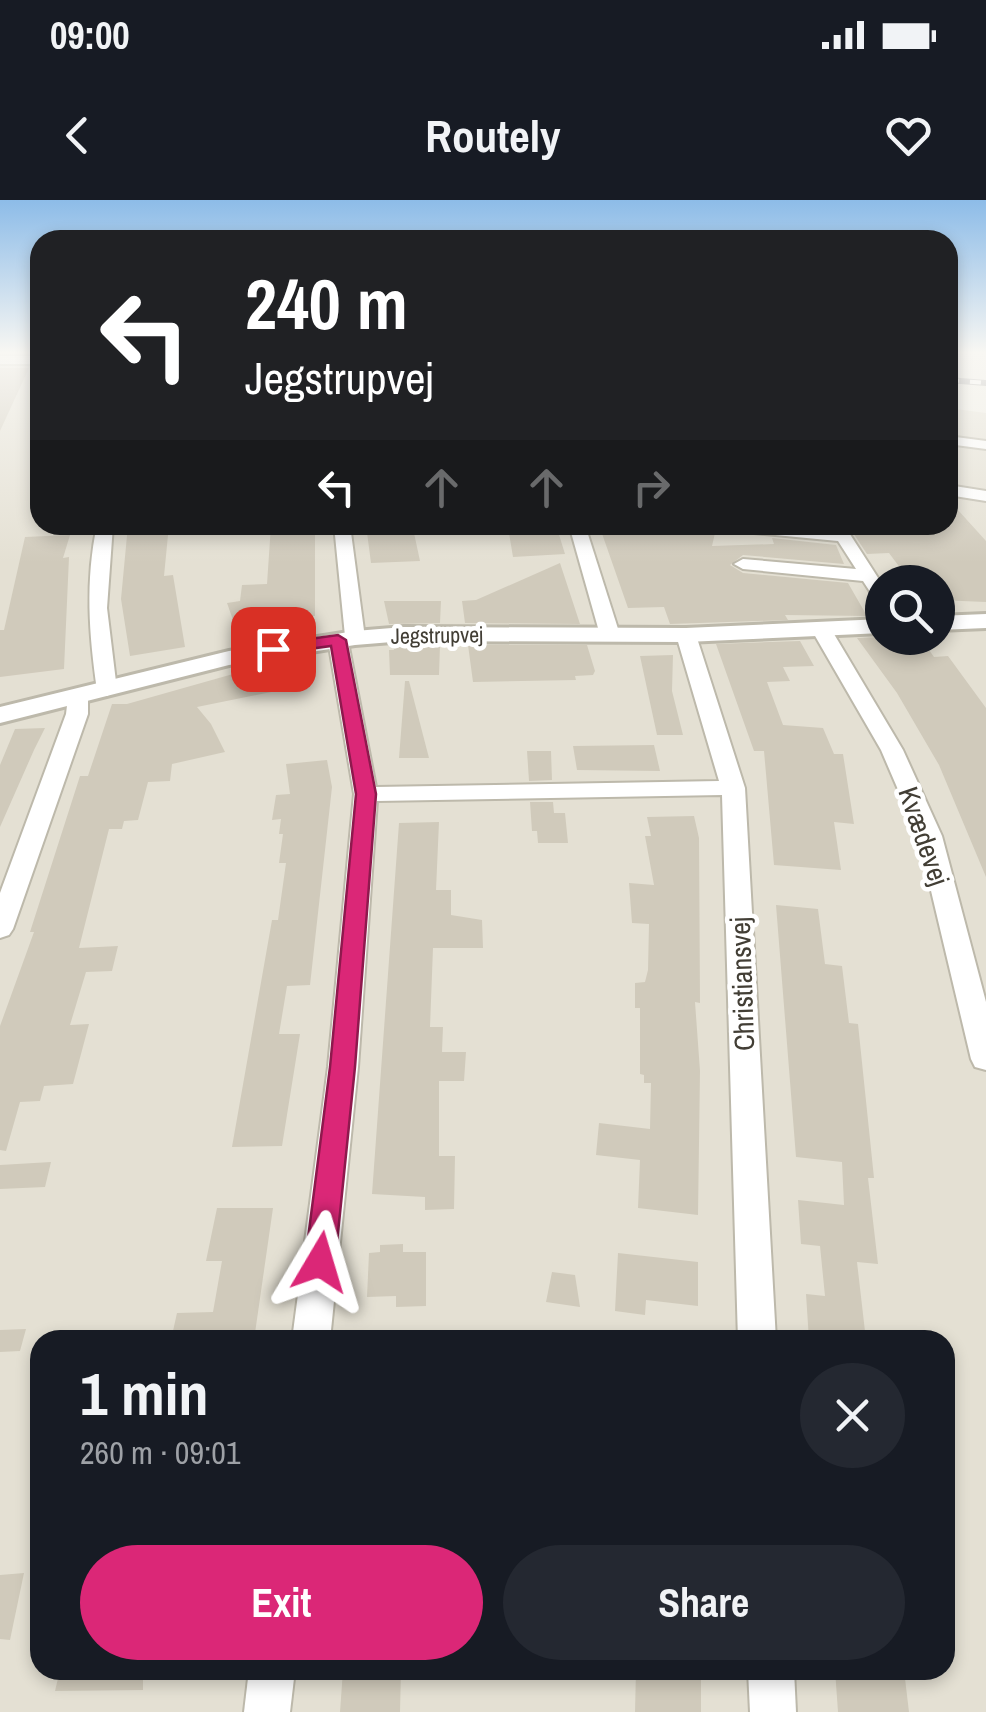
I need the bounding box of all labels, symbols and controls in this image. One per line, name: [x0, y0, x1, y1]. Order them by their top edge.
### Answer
text: 09:00: [50, 10, 130, 61]
text: Routely: [425, 105, 561, 166]
icon: back: [50, 108, 105, 163]
icon: heart: [881, 108, 936, 163]
text: 240 m: [245, 257, 408, 351]
icon: left: [80, 270, 210, 400]
text: Jegstrupvej: [245, 347, 434, 408]
icon: left: [309, 460, 364, 515]
icon: ahead: [414, 460, 469, 515]
icon: ahead: [519, 460, 574, 515]
icon: right: [624, 460, 679, 515]
map controls: [865, 565, 955, 655]
button: search: [865, 565, 955, 655]
pin: [231, 607, 316, 692]
street label: Jegstrupvej: [391, 619, 483, 651]
icon: arrive: [246, 622, 301, 677]
street label: Kvædevej: [889, 782, 959, 890]
street label: Christiansvej: [721, 916, 763, 1052]
position arrow: [268, 1210, 372, 1314]
text: 1 min: [80, 1353, 209, 1434]
button: close: [800, 1363, 905, 1468]
text: 260 m · 09:01: [80, 1431, 240, 1474]
button: Exit: [80, 1545, 483, 1660]
button: Share: [503, 1545, 905, 1660]

